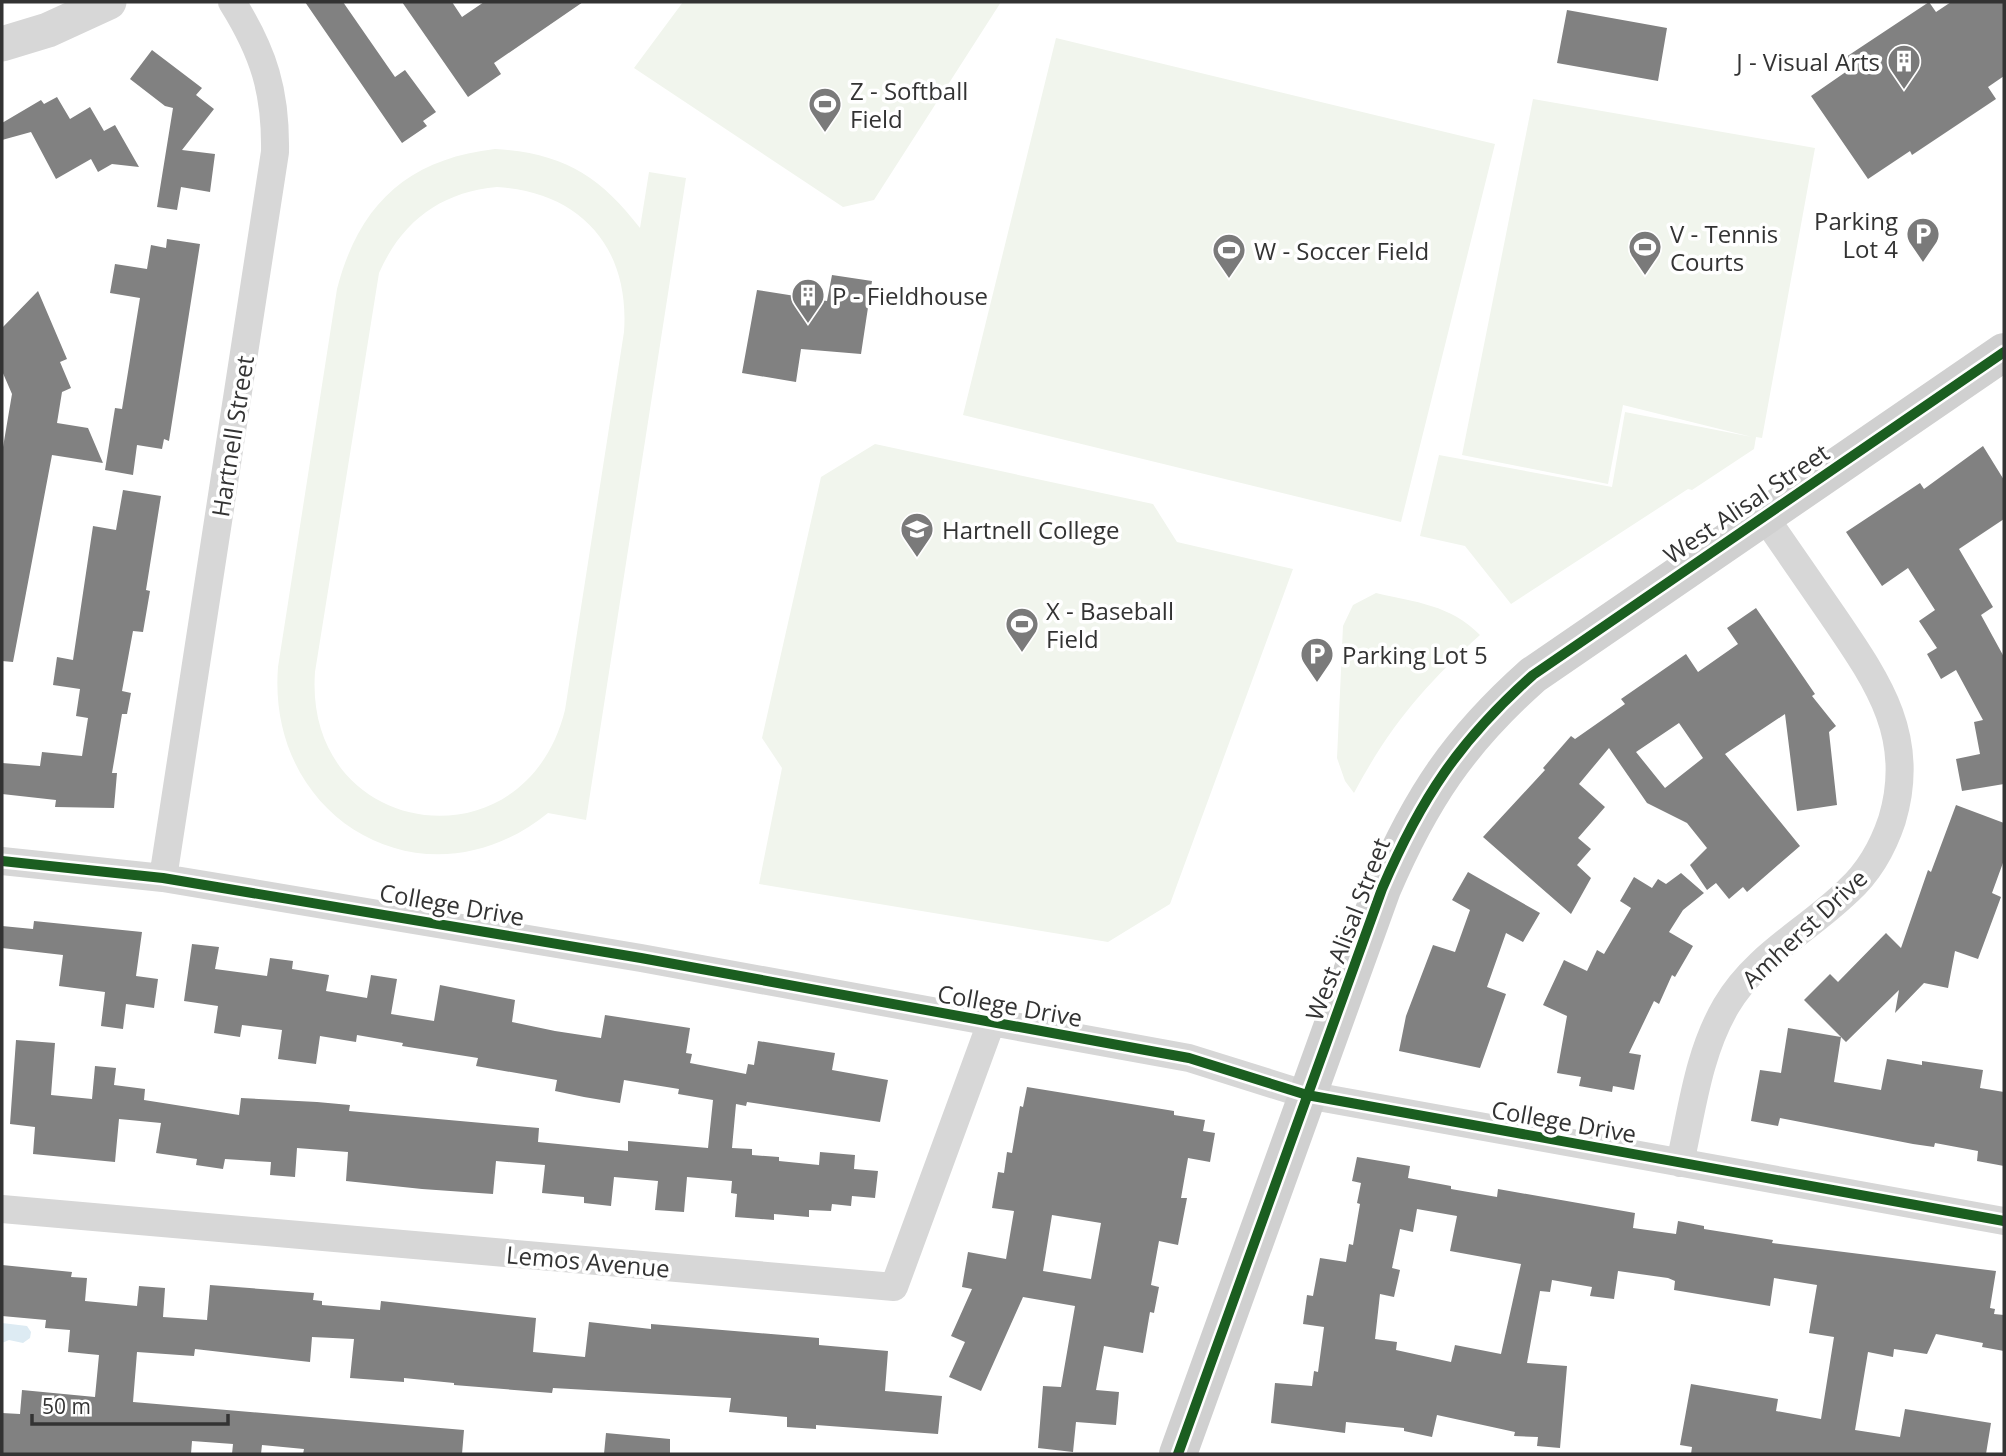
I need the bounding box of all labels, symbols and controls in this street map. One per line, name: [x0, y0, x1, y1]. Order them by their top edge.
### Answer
building icon: J - Visual Arts: [1885, 42, 1923, 91]
place label: J - Visual Arts: [1734, 45, 1880, 78]
place label: Z - Softball Field: [850, 74, 968, 135]
sports icon: Z - Softball Field: [806, 85, 844, 134]
place label: Parking Lot 4: [1814, 204, 1898, 265]
parking icon: Parking Lot 4: [1904, 215, 1942, 264]
place label: V - Tennis Courts: [1670, 217, 1778, 278]
sports icon: V - Tennis Courts: [1626, 228, 1664, 277]
sports icon: W - Soccer Field: [1210, 231, 1248, 280]
place label: W - Soccer Field: [1254, 234, 1429, 267]
building icon: P - Fieldhouse: [789, 276, 827, 325]
place label: P - Fieldhouse: [832, 279, 988, 312]
street label: Hartnell Street: [203, 353, 261, 519]
street label: West Alisal Street: [1657, 435, 1835, 571]
school or university icon: Hartnell College: [898, 510, 936, 559]
place label: Hartnell College: [942, 513, 1120, 546]
place label: X - Baseball Field: [1046, 594, 1174, 655]
sports icon: X - Baseball Field: [1003, 605, 1041, 654]
parking icon: Parking Lot 5: [1298, 635, 1336, 684]
place label: Parking Lot 5: [1342, 638, 1488, 671]
street label: West Alisal Street: [1297, 833, 1397, 1025]
street label: Amherst Drive: [1734, 861, 1874, 995]
street label: College Drive: [377, 875, 527, 933]
street label: College Drive: [935, 976, 1085, 1034]
street label: College Drive: [1489, 1092, 1639, 1150]
street label: Lemos Avenue: [505, 1237, 671, 1285]
scale bar: [32, 1382, 228, 1426]
text: 50 m: [42, 1392, 91, 1420]

